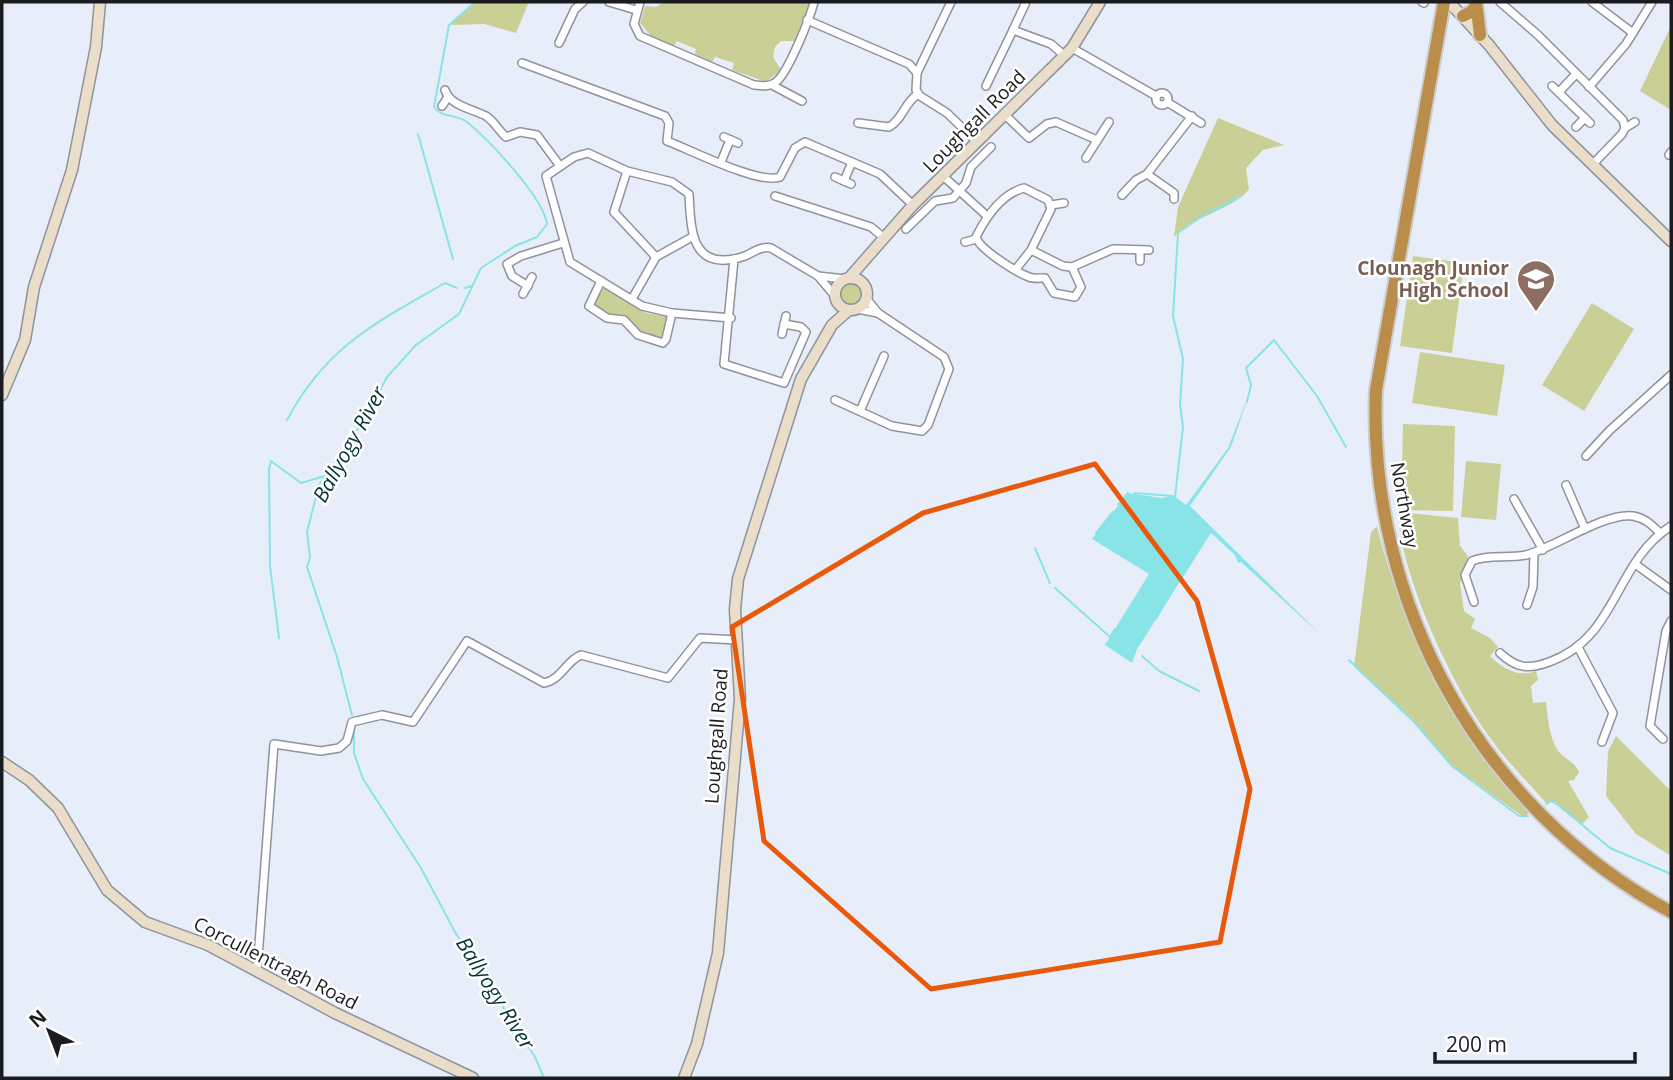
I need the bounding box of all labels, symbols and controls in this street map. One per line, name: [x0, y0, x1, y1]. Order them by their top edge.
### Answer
street label: Loughgall Road: [917, 64, 1031, 178]
place label: Clounagh Junior High School: [1357, 255, 1509, 303]
school or university icon: Clounagh Junior High School: [1515, 258, 1557, 313]
water label: Ballyogy River: [306, 380, 393, 507]
street label: Northway: [1385, 460, 1425, 550]
street label: Loughgall Road: [698, 667, 734, 805]
street label: Corcullentragh Road: [189, 910, 363, 1016]
water label: Ballyogy River: [450, 931, 542, 1055]
north arrow: [14, 996, 84, 1066]
text: N: [23, 1004, 52, 1033]
scale bar: [1435, 1020, 1634, 1064]
text: 200 m: [1446, 1030, 1507, 1058]

